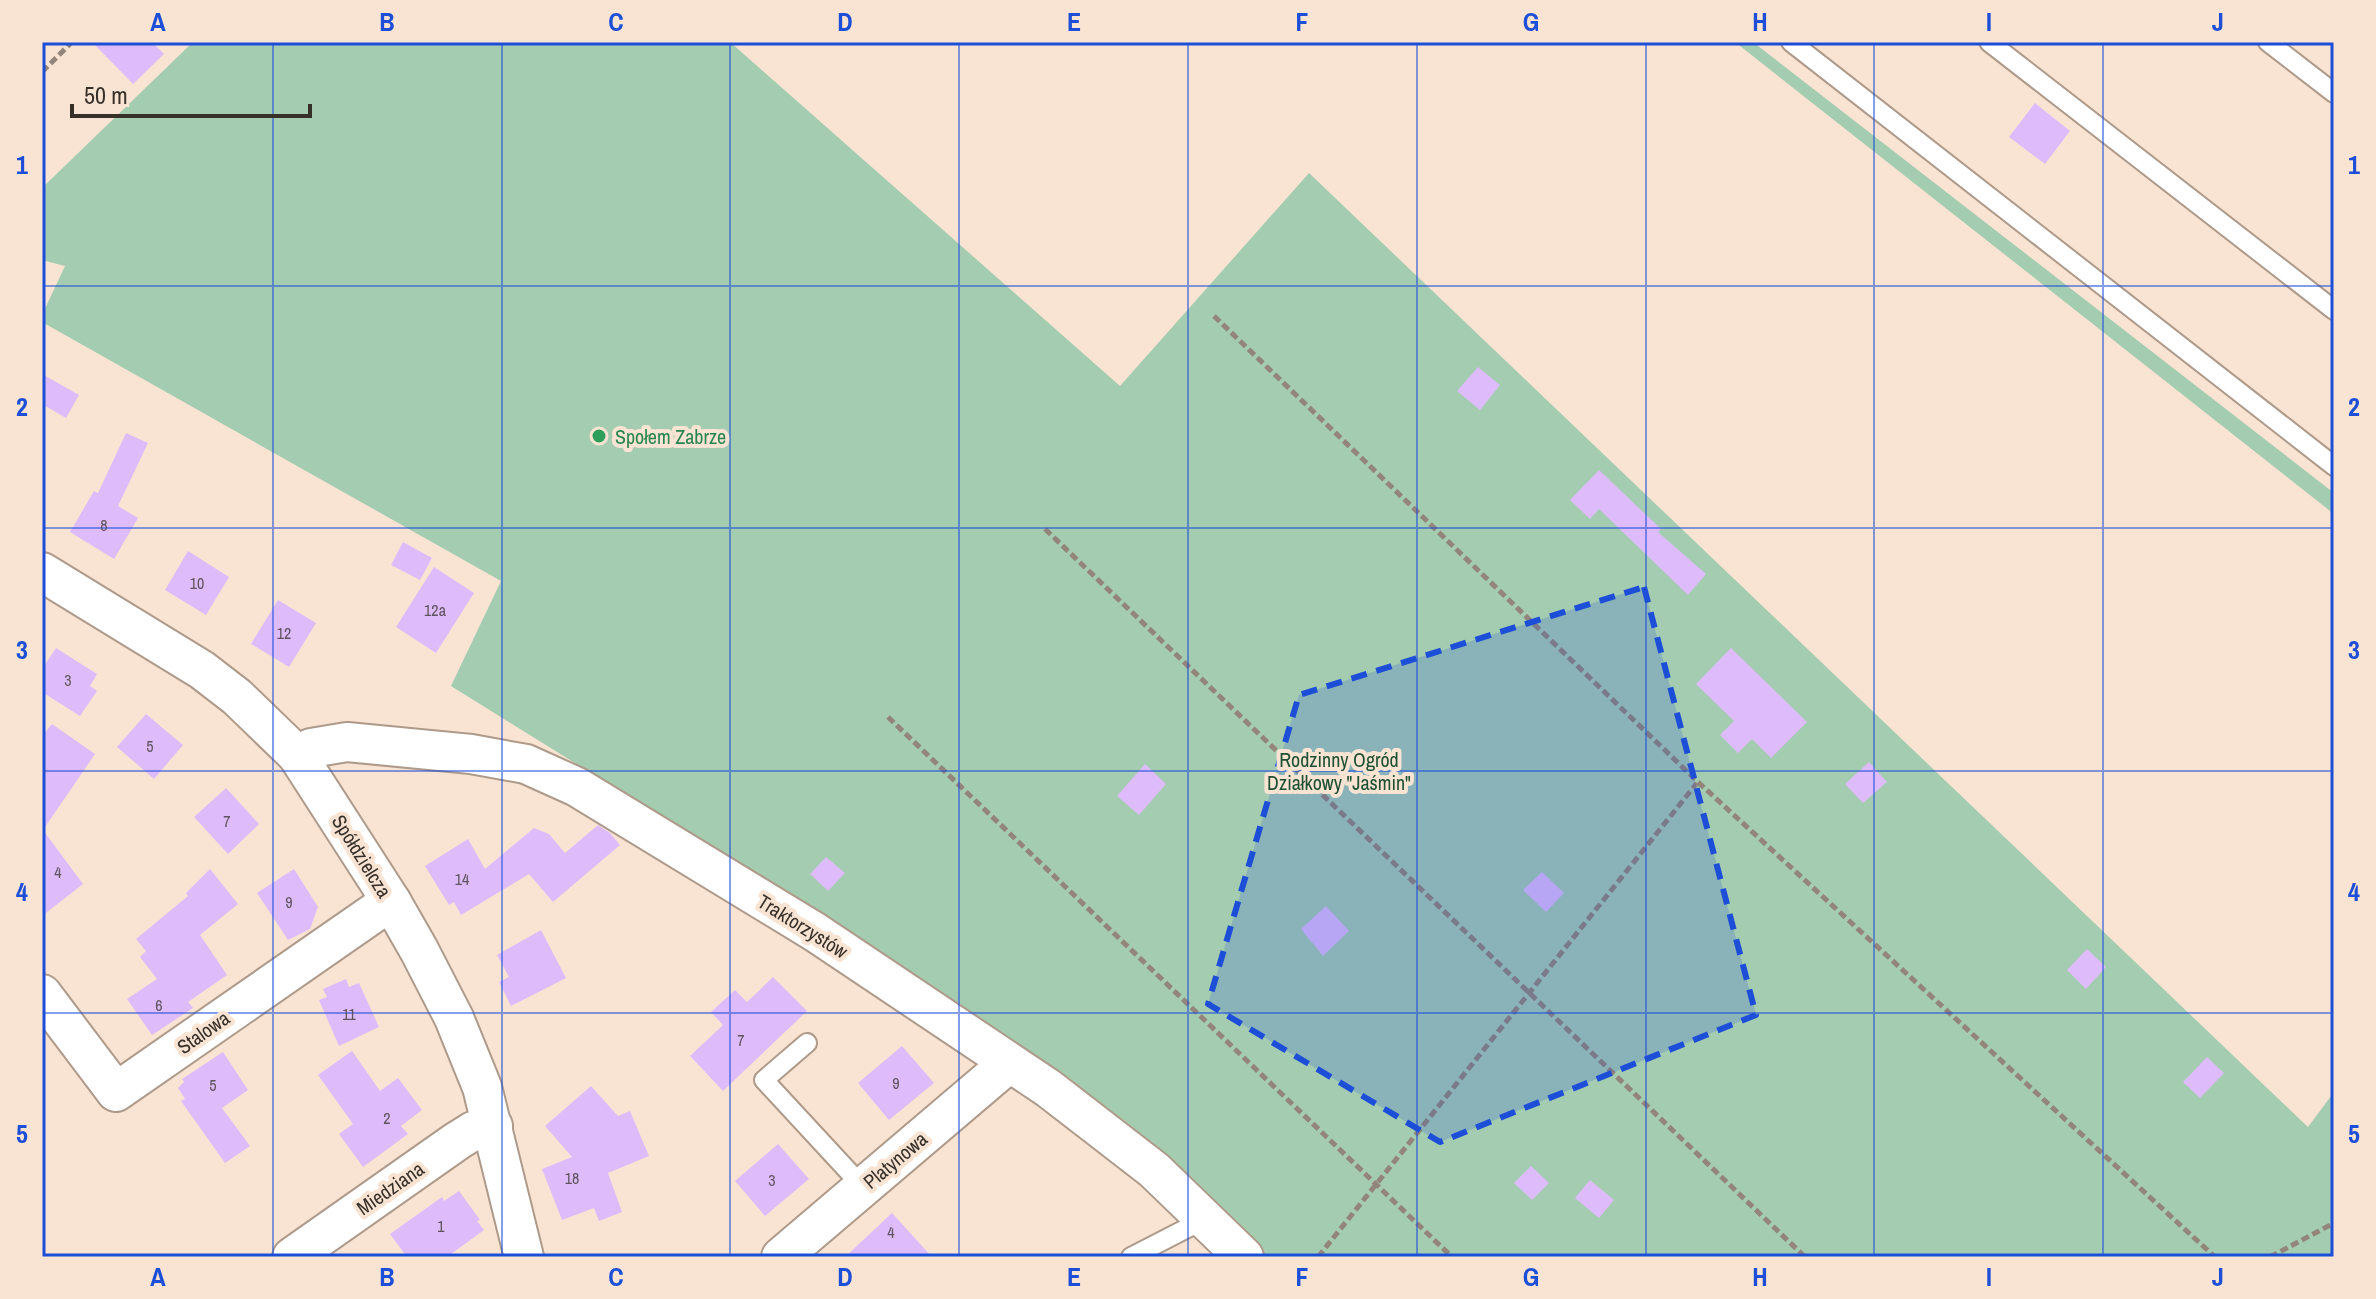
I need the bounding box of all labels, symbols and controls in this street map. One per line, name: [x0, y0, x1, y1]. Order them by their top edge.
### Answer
text: A: [150, 4, 166, 39]
text: B: [379, 4, 395, 39]
text: C: [608, 4, 624, 39]
text: D: [837, 4, 853, 39]
text: E: [1067, 4, 1081, 39]
text: F: [1295, 4, 1309, 39]
text: G: [1523, 4, 1539, 39]
text: H: [1752, 4, 1768, 39]
text: I: [1986, 4, 1992, 39]
text: J: [2212, 4, 2224, 39]
scale bar: [72, 68, 310, 118]
text: 50 m: [84, 79, 128, 111]
text: 1: [16, 147, 28, 182]
text: 1: [2348, 147, 2360, 182]
text: 2: [16, 389, 28, 424]
text: 2: [2348, 389, 2360, 424]
place label: Społem Zabrze: [615, 423, 726, 450]
marker: Społem Zabrze: [590, 427, 608, 445]
house number: 8: [100, 514, 108, 536]
house number: 10: [190, 572, 204, 594]
house number: 12a: [424, 599, 447, 621]
house number: 12: [277, 622, 291, 644]
text: 3: [16, 632, 28, 667]
text: 3: [2348, 632, 2360, 667]
house number: 3: [64, 669, 72, 691]
house number: 5: [146, 735, 154, 757]
park label: Rodzinny Ogród Działkowy "Jaśmin": [1267, 746, 1411, 796]
street label: Spółdzielcza: [326, 809, 398, 903]
house number: 7: [223, 810, 231, 832]
house number: 4: [54, 861, 62, 883]
house number: 14: [455, 868, 469, 890]
text: 4: [16, 874, 28, 909]
text: 4: [2348, 874, 2360, 909]
street label: Traktorzystów: [753, 888, 853, 964]
house number: 9: [285, 891, 293, 913]
house number: 6: [155, 994, 163, 1016]
house number: 11: [342, 1003, 357, 1025]
street label: Stalowa: [171, 1004, 235, 1060]
house number: 7: [737, 1029, 745, 1051]
house number: 9: [892, 1072, 900, 1094]
house number: 5: [209, 1074, 217, 1096]
house number: 2: [383, 1107, 391, 1129]
text: 5: [16, 1116, 28, 1151]
text: 5: [2348, 1116, 2360, 1151]
street label: Platynowa: [857, 1125, 933, 1195]
street label: Miedziana: [351, 1155, 429, 1221]
house number: 18: [565, 1167, 579, 1189]
house number: 3: [768, 1169, 776, 1191]
house number: 1: [437, 1215, 445, 1237]
house number: 4: [887, 1221, 895, 1243]
text: A: [150, 1259, 166, 1294]
text: B: [379, 1259, 395, 1294]
text: C: [608, 1259, 624, 1294]
text: D: [837, 1259, 853, 1294]
text: E: [1067, 1259, 1081, 1294]
text: F: [1295, 1259, 1309, 1294]
text: G: [1523, 1259, 1539, 1294]
text: H: [1752, 1259, 1768, 1294]
text: I: [1986, 1259, 1992, 1294]
text: J: [2212, 1259, 2224, 1294]

